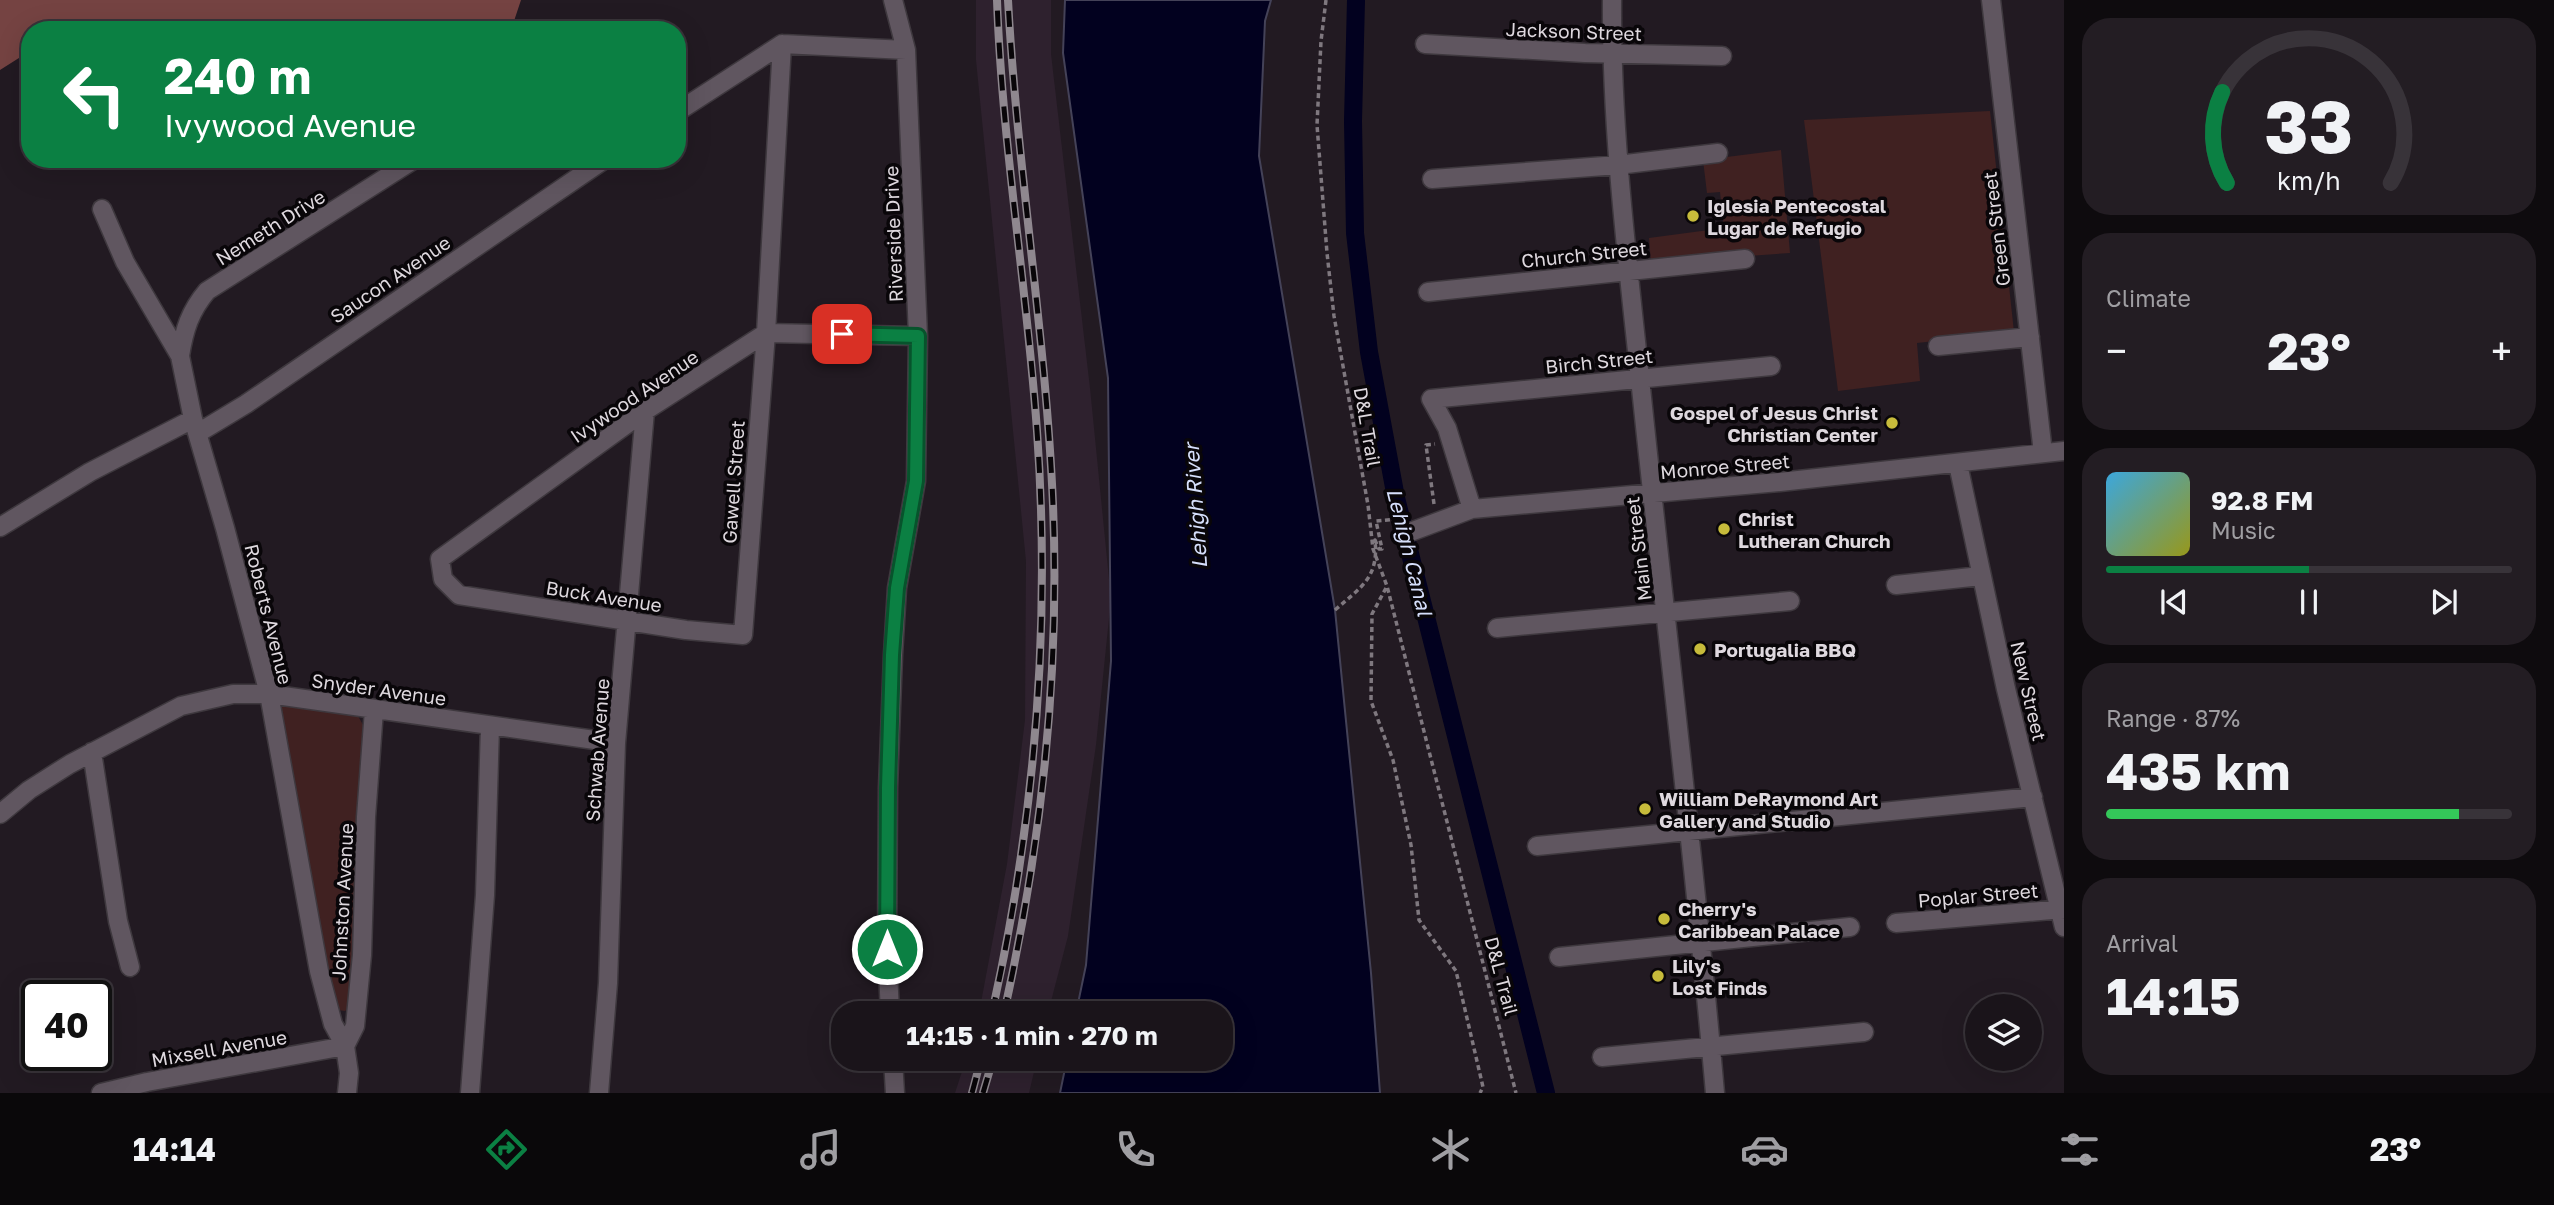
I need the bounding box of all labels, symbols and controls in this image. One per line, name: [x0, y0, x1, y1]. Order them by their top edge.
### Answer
street label: Jackson Street: [1505, 17, 1643, 45]
text: 240 m: [164, 46, 312, 105]
icon: left: [49, 49, 140, 140]
text: 33: [2265, 82, 2353, 169]
text: Ivywood Avenue: [164, 106, 416, 144]
text: km/h: [2277, 164, 2341, 195]
street label: Riverside Drive: [879, 165, 907, 303]
street label: Green Street: [1978, 170, 2014, 288]
street label: Nemeth Drive: [211, 184, 329, 270]
place label: Iglesia Pentecostal Lugar de Refugio: [1707, 194, 1886, 239]
marker: Iglesia Pentecostal Lugar de Refugio: [1685, 208, 1701, 224]
street label: Saucon Avenue: [326, 230, 454, 328]
street label: Church Street: [1520, 236, 1648, 272]
text: Climate: [2106, 284, 2191, 312]
pin: [812, 304, 872, 364]
icon: arrive: [823, 315, 861, 353]
text: 23°: [2267, 319, 2351, 381]
text: −: [2106, 328, 2127, 373]
text: +: [2491, 328, 2512, 373]
street label: Birch Street: [1544, 344, 1654, 378]
street label: Ivywood Avenue: [566, 345, 702, 447]
street label: D&L Trail: [1350, 385, 1386, 469]
place label: Gospel of Jesus Christ Christian Center: [1670, 401, 1879, 446]
marker: Gospel of Jesus Christ Christian Center: [1884, 415, 1900, 431]
street label: Gawell Street: [717, 420, 749, 544]
water label: Lehigh River: [1177, 440, 1212, 569]
street label: Monroe Street: [1659, 449, 1791, 483]
water label: Lehigh Canal: [1382, 485, 1439, 620]
text: 92.8 FM: [2211, 485, 2313, 516]
street label: Main Street: [1620, 496, 1656, 602]
place label: Christ Lutheran Church: [1738, 507, 1890, 552]
text: Music: [2211, 516, 2276, 544]
marker: Christ Lutheran Church: [1716, 521, 1732, 537]
street label: Roberts Avenue: [240, 541, 298, 687]
street label: Buck Avenue: [544, 575, 664, 617]
icon: previous: [2155, 583, 2193, 621]
icon: pause: [2290, 583, 2328, 621]
icon: next: [2425, 583, 2463, 621]
place label: Portugalia BBQ: [1714, 638, 1856, 661]
street label: New Street: [2006, 639, 2052, 743]
marker: Portugalia BBQ: [1692, 641, 1708, 657]
street label: Snyder Avenue: [310, 668, 448, 710]
street label: Schwab Avenue: [581, 678, 613, 822]
text: Range · 87%: [2106, 704, 2240, 732]
text: 435 km: [2106, 739, 2291, 801]
place label: William DeRaymond Art Gallery and Studio: [1659, 787, 1879, 832]
marker: William DeRaymond Art Gallery and Studio: [1637, 801, 1653, 817]
street label: Johnston Avenue: [326, 823, 358, 981]
street label: Poplar Street: [1917, 878, 2039, 912]
place label: Cherry's Caribbean Palace: [1678, 897, 1840, 942]
marker: Cherry's Caribbean Palace: [1656, 911, 1672, 927]
position arrow: [850, 912, 924, 986]
text: Arrival: [2106, 929, 2178, 957]
street label: D&L Trail: [1480, 934, 1524, 1018]
place label: Lily's Lost Finds: [1672, 954, 1768, 999]
text: 14:15: [2106, 964, 2240, 1026]
marker: Lily's Lost Finds: [1650, 968, 1666, 984]
speed limit sign: 40: [21, 980, 112, 1071]
map controls: [1965, 994, 2042, 1071]
button: layers: [1965, 994, 2042, 1071]
text: 14:15 · 1 min · 270 m: [906, 1020, 1158, 1051]
street label: Mixsell Avenue: [150, 1025, 288, 1071]
icon: directions: [482, 1125, 531, 1174]
icon: music: [796, 1125, 845, 1174]
icon: phone: [1111, 1125, 1160, 1174]
icon: climate: [1426, 1125, 1475, 1174]
icon: car: [1740, 1125, 1789, 1174]
icon: filters: [2055, 1125, 2104, 1174]
text: 14:14: [133, 1130, 216, 1168]
text: 23°: [2370, 1130, 2421, 1168]

